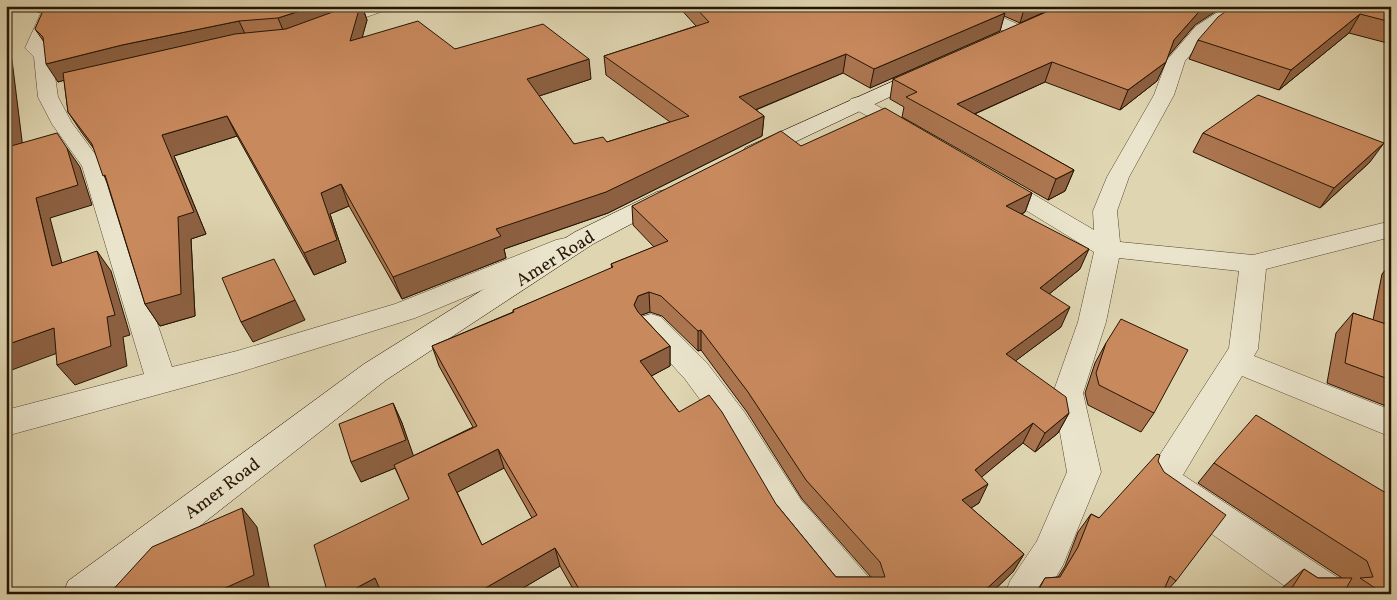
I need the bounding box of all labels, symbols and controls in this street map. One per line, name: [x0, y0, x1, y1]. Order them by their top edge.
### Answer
street label: Amer Road: [511, 225, 600, 293]
street label: Amer Road: [180, 452, 266, 526]

